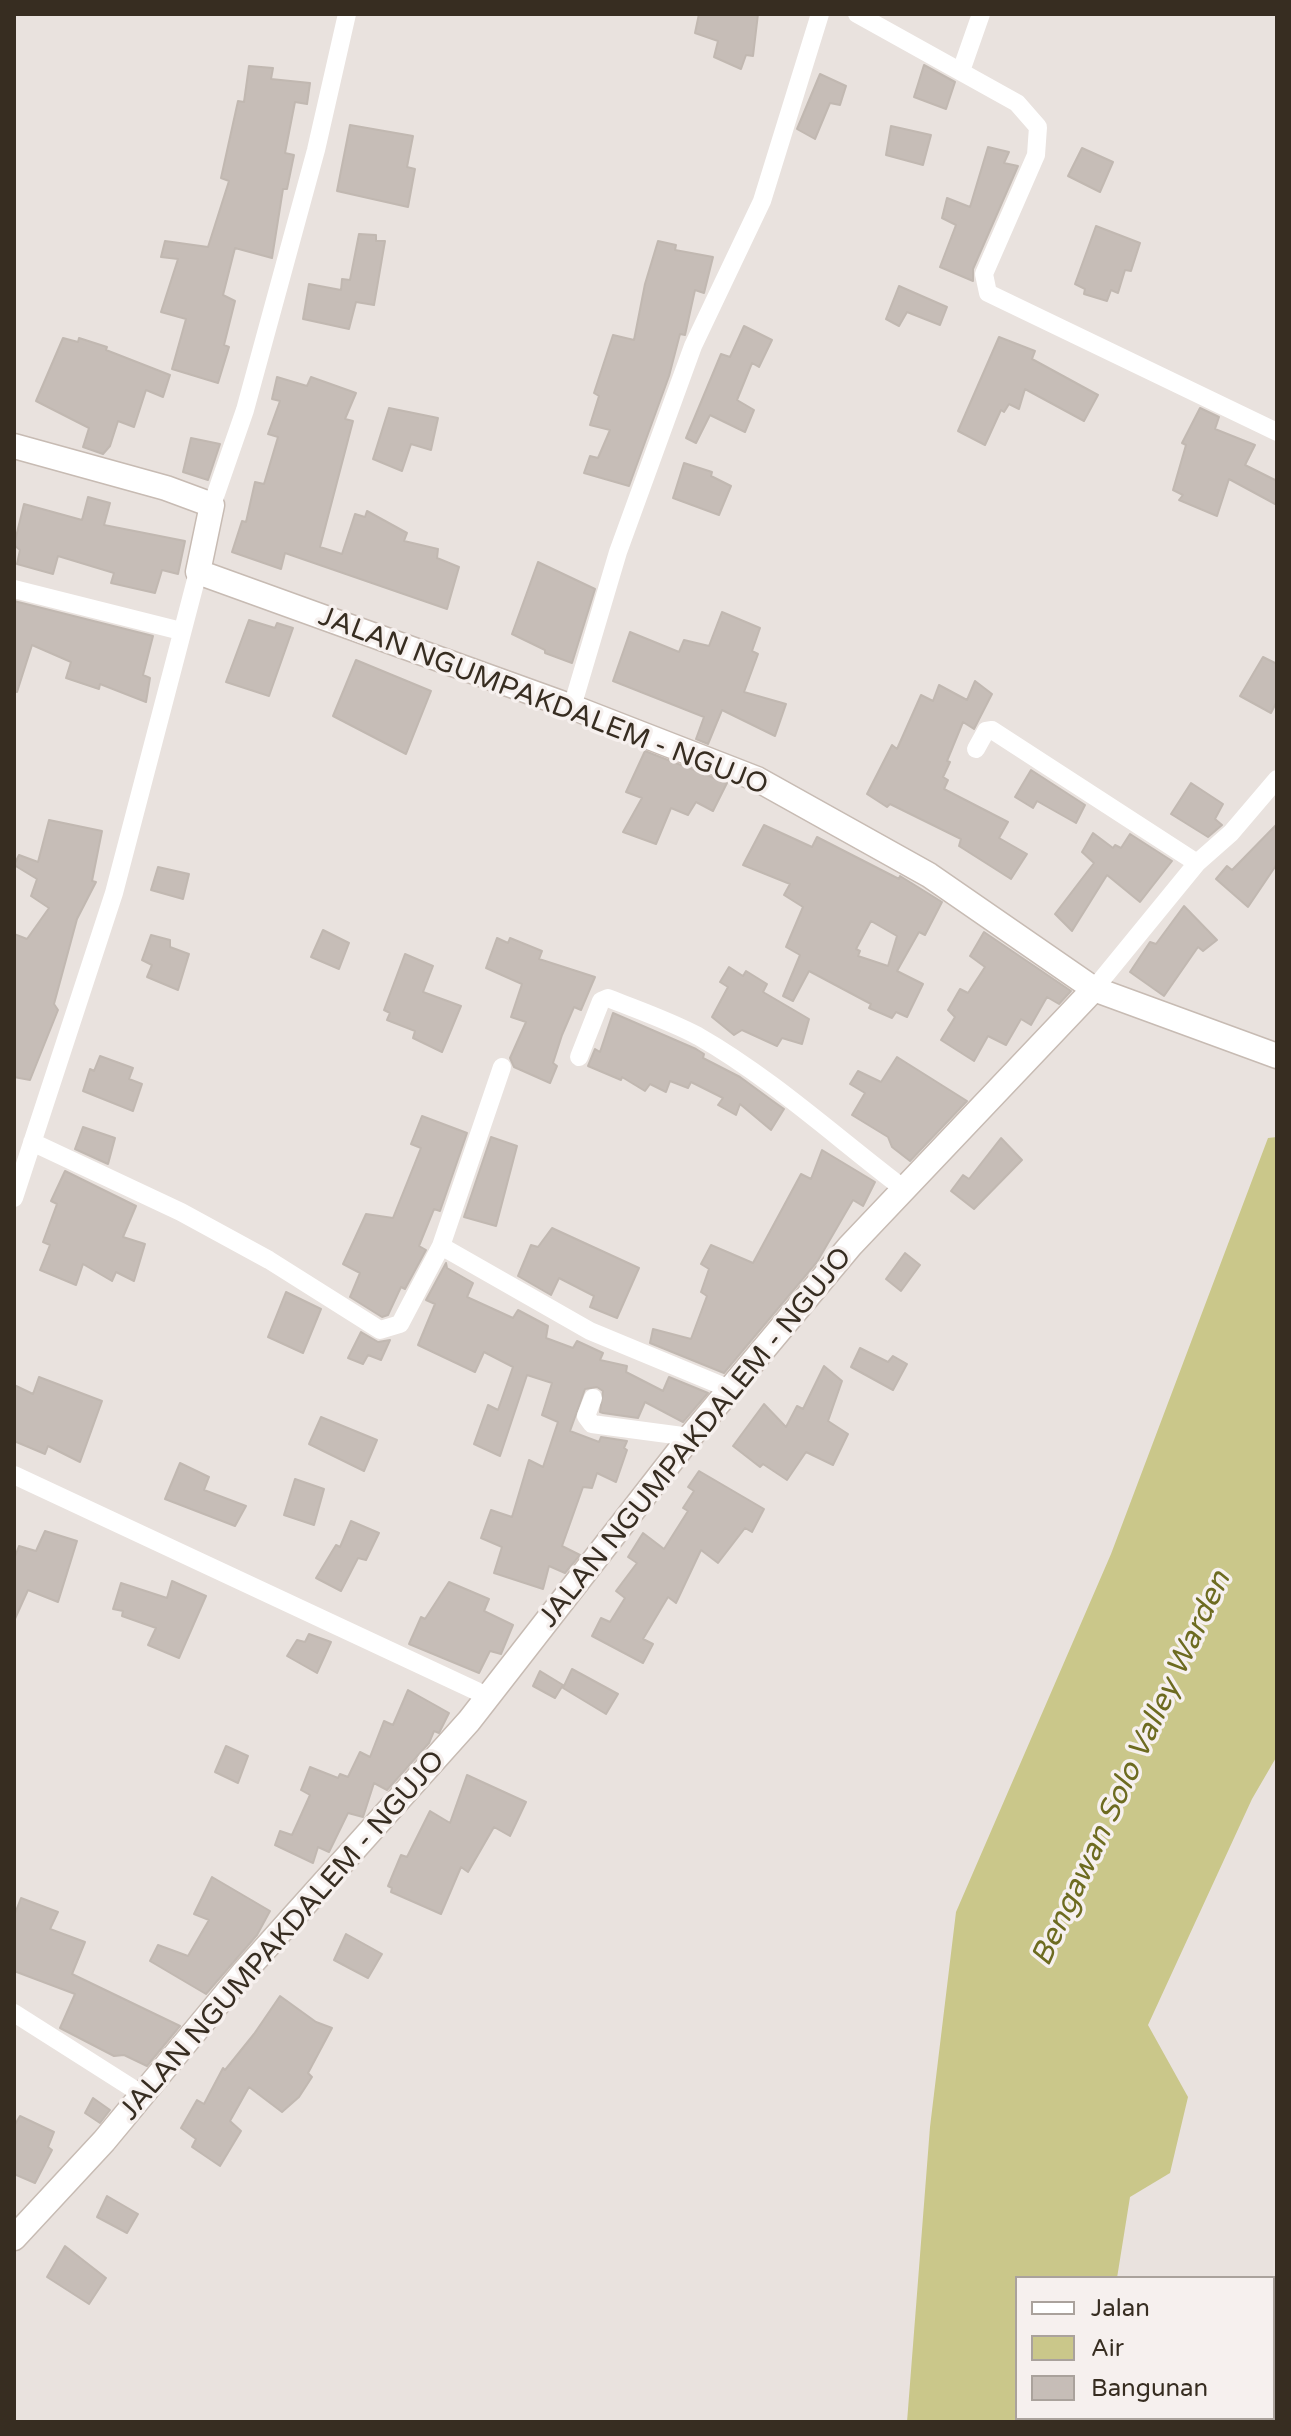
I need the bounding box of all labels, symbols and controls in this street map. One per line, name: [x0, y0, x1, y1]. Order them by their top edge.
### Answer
street label: JALAN NGUMPAKDALEM - NGUJO: [314, 601, 772, 803]
street label: JALAN NGUMPAKDALEM - NGUJO: [532, 1241, 860, 1635]
water label: Bengawan Solo Valley Warden: [1025, 1566, 1239, 1972]
street label: JALAN NGUMPAKDALEM - NGUJO: [113, 1744, 453, 2128]
legend: [1015, 2276, 1275, 2420]
text: Jalan: [1091, 2294, 1150, 2323]
text: Air: [1091, 2334, 1124, 2363]
text: Bangunan: [1091, 2374, 1208, 2403]

